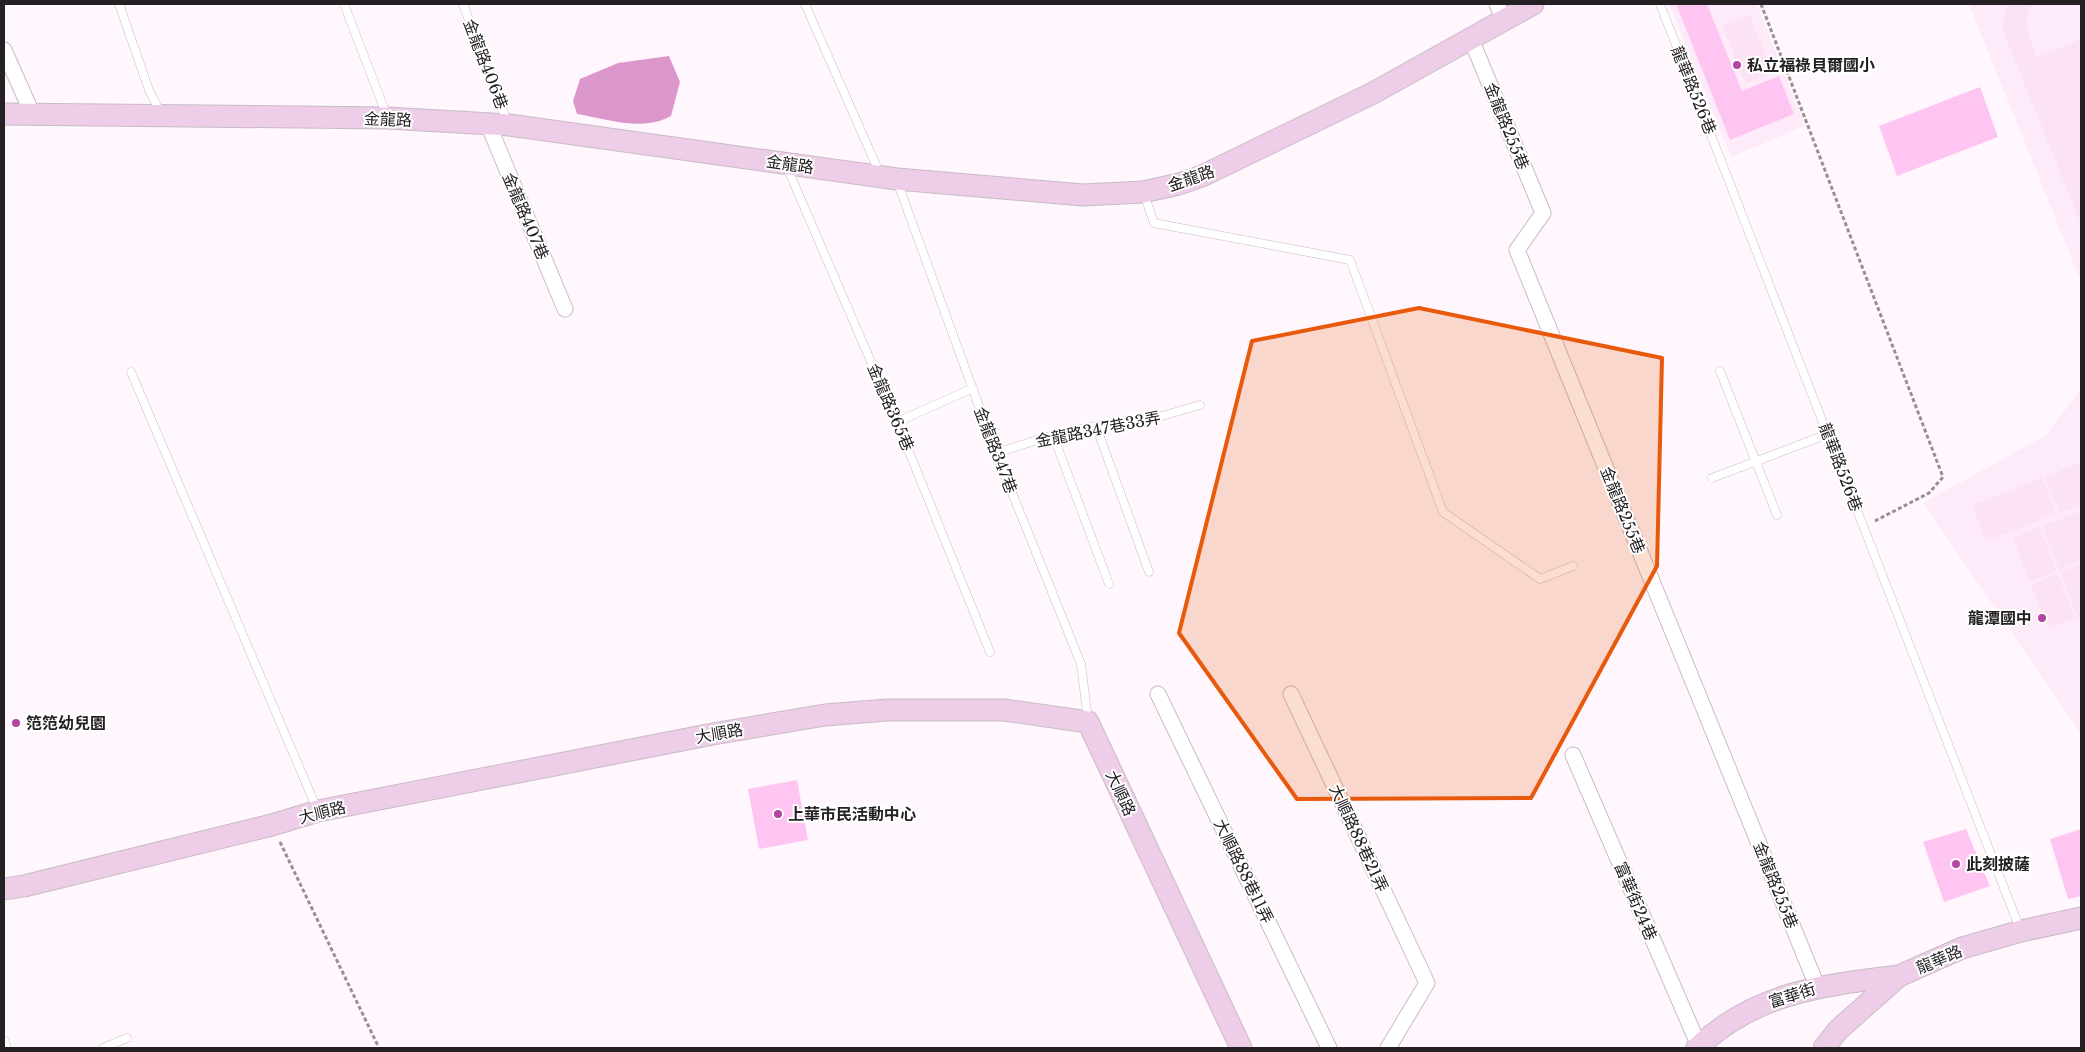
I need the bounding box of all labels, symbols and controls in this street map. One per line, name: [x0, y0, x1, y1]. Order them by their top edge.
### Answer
street label: 金龍路406巷: [460, 16, 512, 112]
street label: 龍華路526巷: [1667, 43, 1721, 137]
place label: 私立福祿貝爾國小: [1747, 55, 1875, 75]
marker: 私立福祿貝爾國小: [1731, 59, 1743, 71]
street label: 金龍路255巷: [1480, 80, 1534, 172]
street label: 金龍路: [364, 108, 412, 130]
street label: 金龍路: [765, 151, 815, 177]
street label: 金龍路: [1165, 161, 1217, 195]
street label: 金龍路407巷: [499, 169, 553, 263]
street label: 金龍路365巷: [864, 360, 918, 454]
street label: 金龍路347巷: [970, 404, 1022, 496]
street label: 金龍路347巷33弄: [1034, 407, 1162, 451]
street label: 龍華路526巷: [1815, 420, 1867, 514]
street label: 金龍路255巷: [1596, 464, 1650, 556]
place label: 龍潭國中: [1968, 608, 2032, 628]
marker: 龍潭國中: [2036, 612, 2048, 624]
place label: 笵笵幼兒園: [26, 713, 106, 733]
marker: 笵笵幼兒園: [10, 717, 22, 729]
street label: 大順路: [694, 719, 744, 747]
street label: 大順路: [1102, 767, 1140, 819]
street label: 大順路88巷21弄: [1325, 781, 1393, 895]
street label: 大順路: [296, 796, 348, 828]
place label: 上華市民活動中心: [788, 804, 916, 824]
marker: 上華市民活動中心: [772, 808, 784, 820]
street label: 大順路88巷11弄: [1210, 816, 1278, 926]
street label: 金龍路255巷: [1749, 839, 1803, 931]
place label: 此刻披薩: [1966, 854, 2030, 874]
marker: 此刻披薩: [1950, 858, 1962, 870]
street label: 富華街24巷: [1611, 859, 1661, 943]
street label: 龍華路: [1913, 940, 1965, 978]
street label: 富華街: [1766, 978, 1818, 1012]

